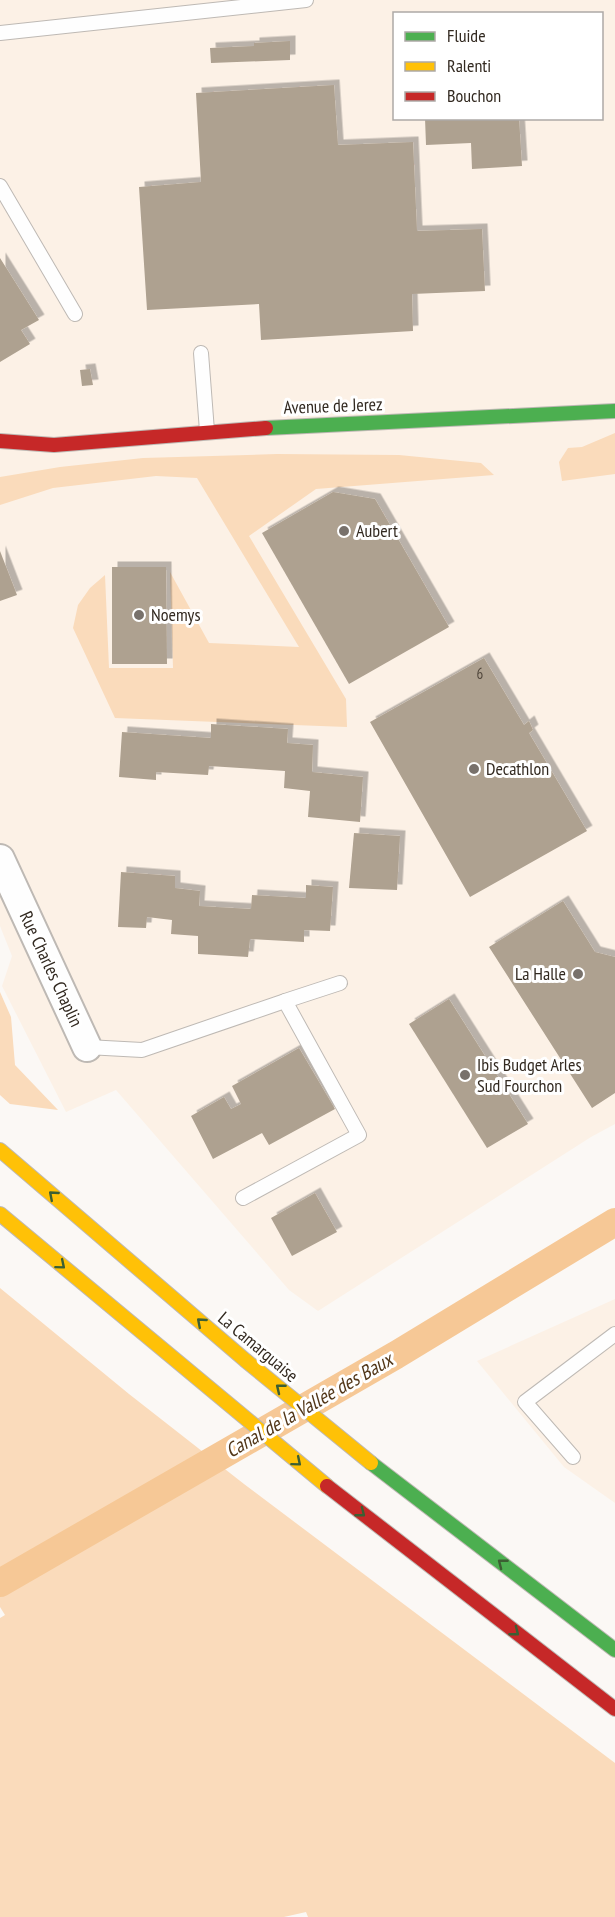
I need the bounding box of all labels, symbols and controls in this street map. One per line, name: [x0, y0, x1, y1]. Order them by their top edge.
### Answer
legend: [393, 12, 603, 120]
text: Fluide: [447, 24, 486, 47]
text: Ralenti: [447, 54, 491, 77]
text: Bouchon: [447, 84, 501, 107]
street label: Avenue de Jerez: [283, 392, 383, 419]
place label: Aubert: [356, 519, 398, 542]
marker: Aubert: [337, 524, 351, 538]
place label: Noemys: [151, 603, 200, 626]
marker: Noemys: [132, 608, 146, 622]
house number: 6: [477, 664, 484, 683]
place label: Decathlon: [486, 757, 549, 780]
marker: Decathlon: [467, 762, 481, 776]
street label: Rue Charles Chaplin: [15, 907, 88, 1030]
place label: La Halle: [515, 962, 566, 985]
marker: La Halle: [571, 967, 585, 981]
place label: Ibis Budget Arles Sud Fourchon: [477, 1053, 582, 1097]
marker: Ibis Budget Arles Sud Fourchon: [458, 1068, 472, 1082]
one-way arrow: [49, 1191, 60, 1202]
one-way arrow: [54, 1258, 65, 1269]
street label: La Camarguaise: [214, 1306, 303, 1387]
one-way arrow: [197, 1318, 208, 1329]
water label: Canal de la Vallée des Baux: [221, 1345, 400, 1463]
one-way arrow: [275, 1385, 286, 1396]
one-way arrow: [290, 1454, 301, 1465]
one-way arrow: [355, 1505, 366, 1516]
one-way arrow: [498, 1560, 509, 1571]
one-way arrow: [509, 1625, 520, 1636]

